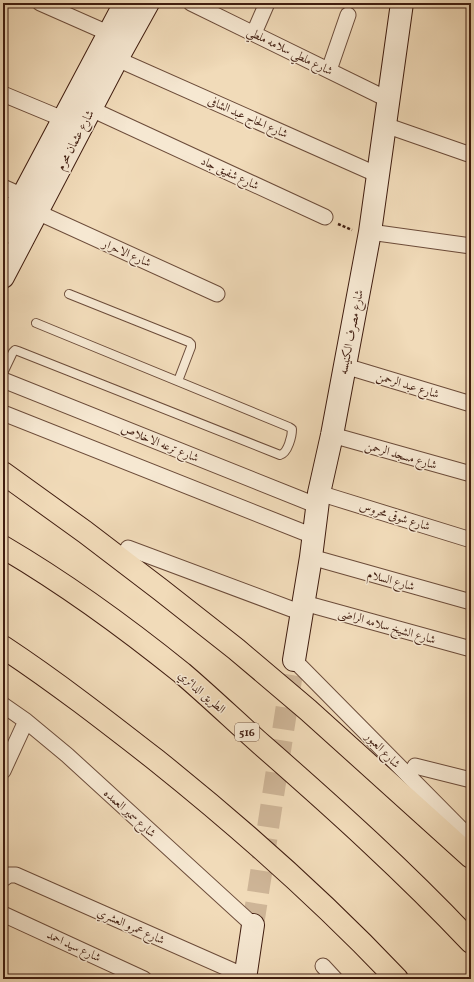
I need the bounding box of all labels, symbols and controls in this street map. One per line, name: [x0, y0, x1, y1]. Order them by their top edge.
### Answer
street label: شارع ملطي سلامه ملطي: [243, 24, 335, 82]
street label: شارع الحاج عبد الشافى: [204, 93, 290, 145]
street label: شارع عثمان محرم: [53, 107, 100, 174]
street label: شارع شفيق جاد: [197, 153, 261, 196]
street label: شارع الاحرار: [98, 236, 154, 274]
street label: شارع مصرف الكنيسه: [336, 288, 370, 376]
street label: شارع عبد الرحمن: [374, 369, 441, 405]
street label: شارع ترعه الاخلاص: [118, 421, 201, 469]
street label: شارع مسجد الرحمن: [362, 438, 439, 476]
street label: شارع شوقى محروس: [357, 499, 432, 537]
street label: شارع السلام: [365, 567, 416, 597]
street label: شارع الشيخ سلامه الراضى: [335, 605, 438, 651]
street label: الطريق الدائري: [174, 668, 229, 719]
road number: 516: [235, 723, 259, 741]
street label: شارع العبور: [359, 729, 404, 774]
street label: شارع سمير العمده: [98, 786, 159, 843]
street label: شارع عمرو العشري: [93, 905, 167, 951]
street label: شارع سيد احمد: [43, 927, 103, 968]

